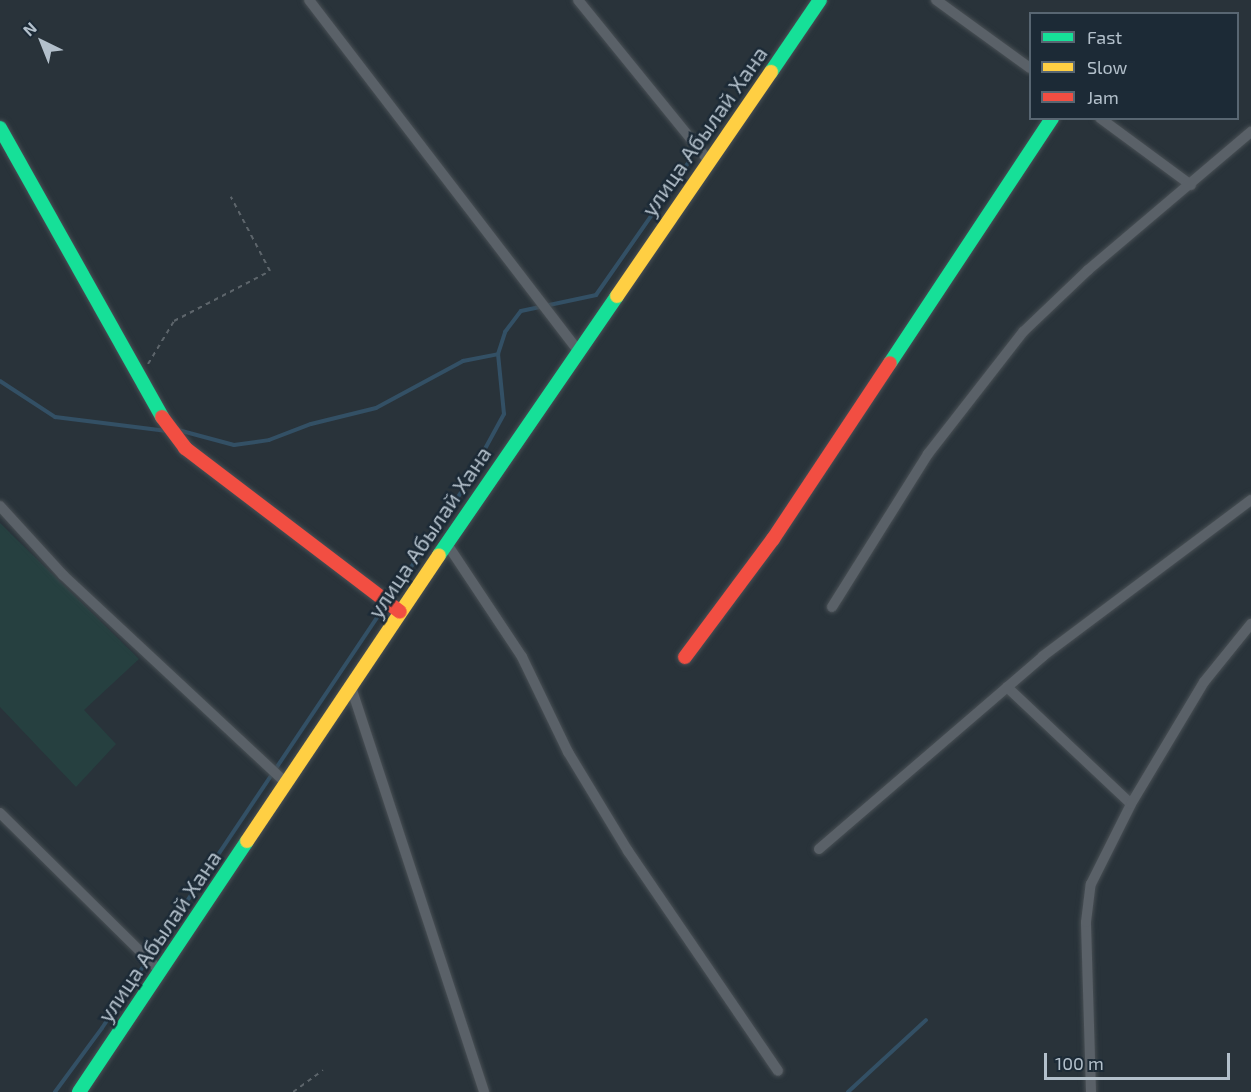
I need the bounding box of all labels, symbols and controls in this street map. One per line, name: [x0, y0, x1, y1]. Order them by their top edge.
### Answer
north arrow: [12, 12, 72, 72]
legend: [1029, 12, 1239, 120]
text: N: [19, 18, 40, 39]
text: Fast: [1087, 26, 1122, 48]
street label: улица Абылай Хана: [635, 41, 773, 221]
text: Slow: [1087, 56, 1127, 78]
text: Jam: [1087, 86, 1119, 108]
street label: улица Абылай Хана: [362, 441, 496, 623]
street label: улица Абылай Хана: [92, 845, 226, 1027]
scale bar: [1047, 1041, 1233, 1079]
text: 100 m: [1055, 1052, 1104, 1074]

